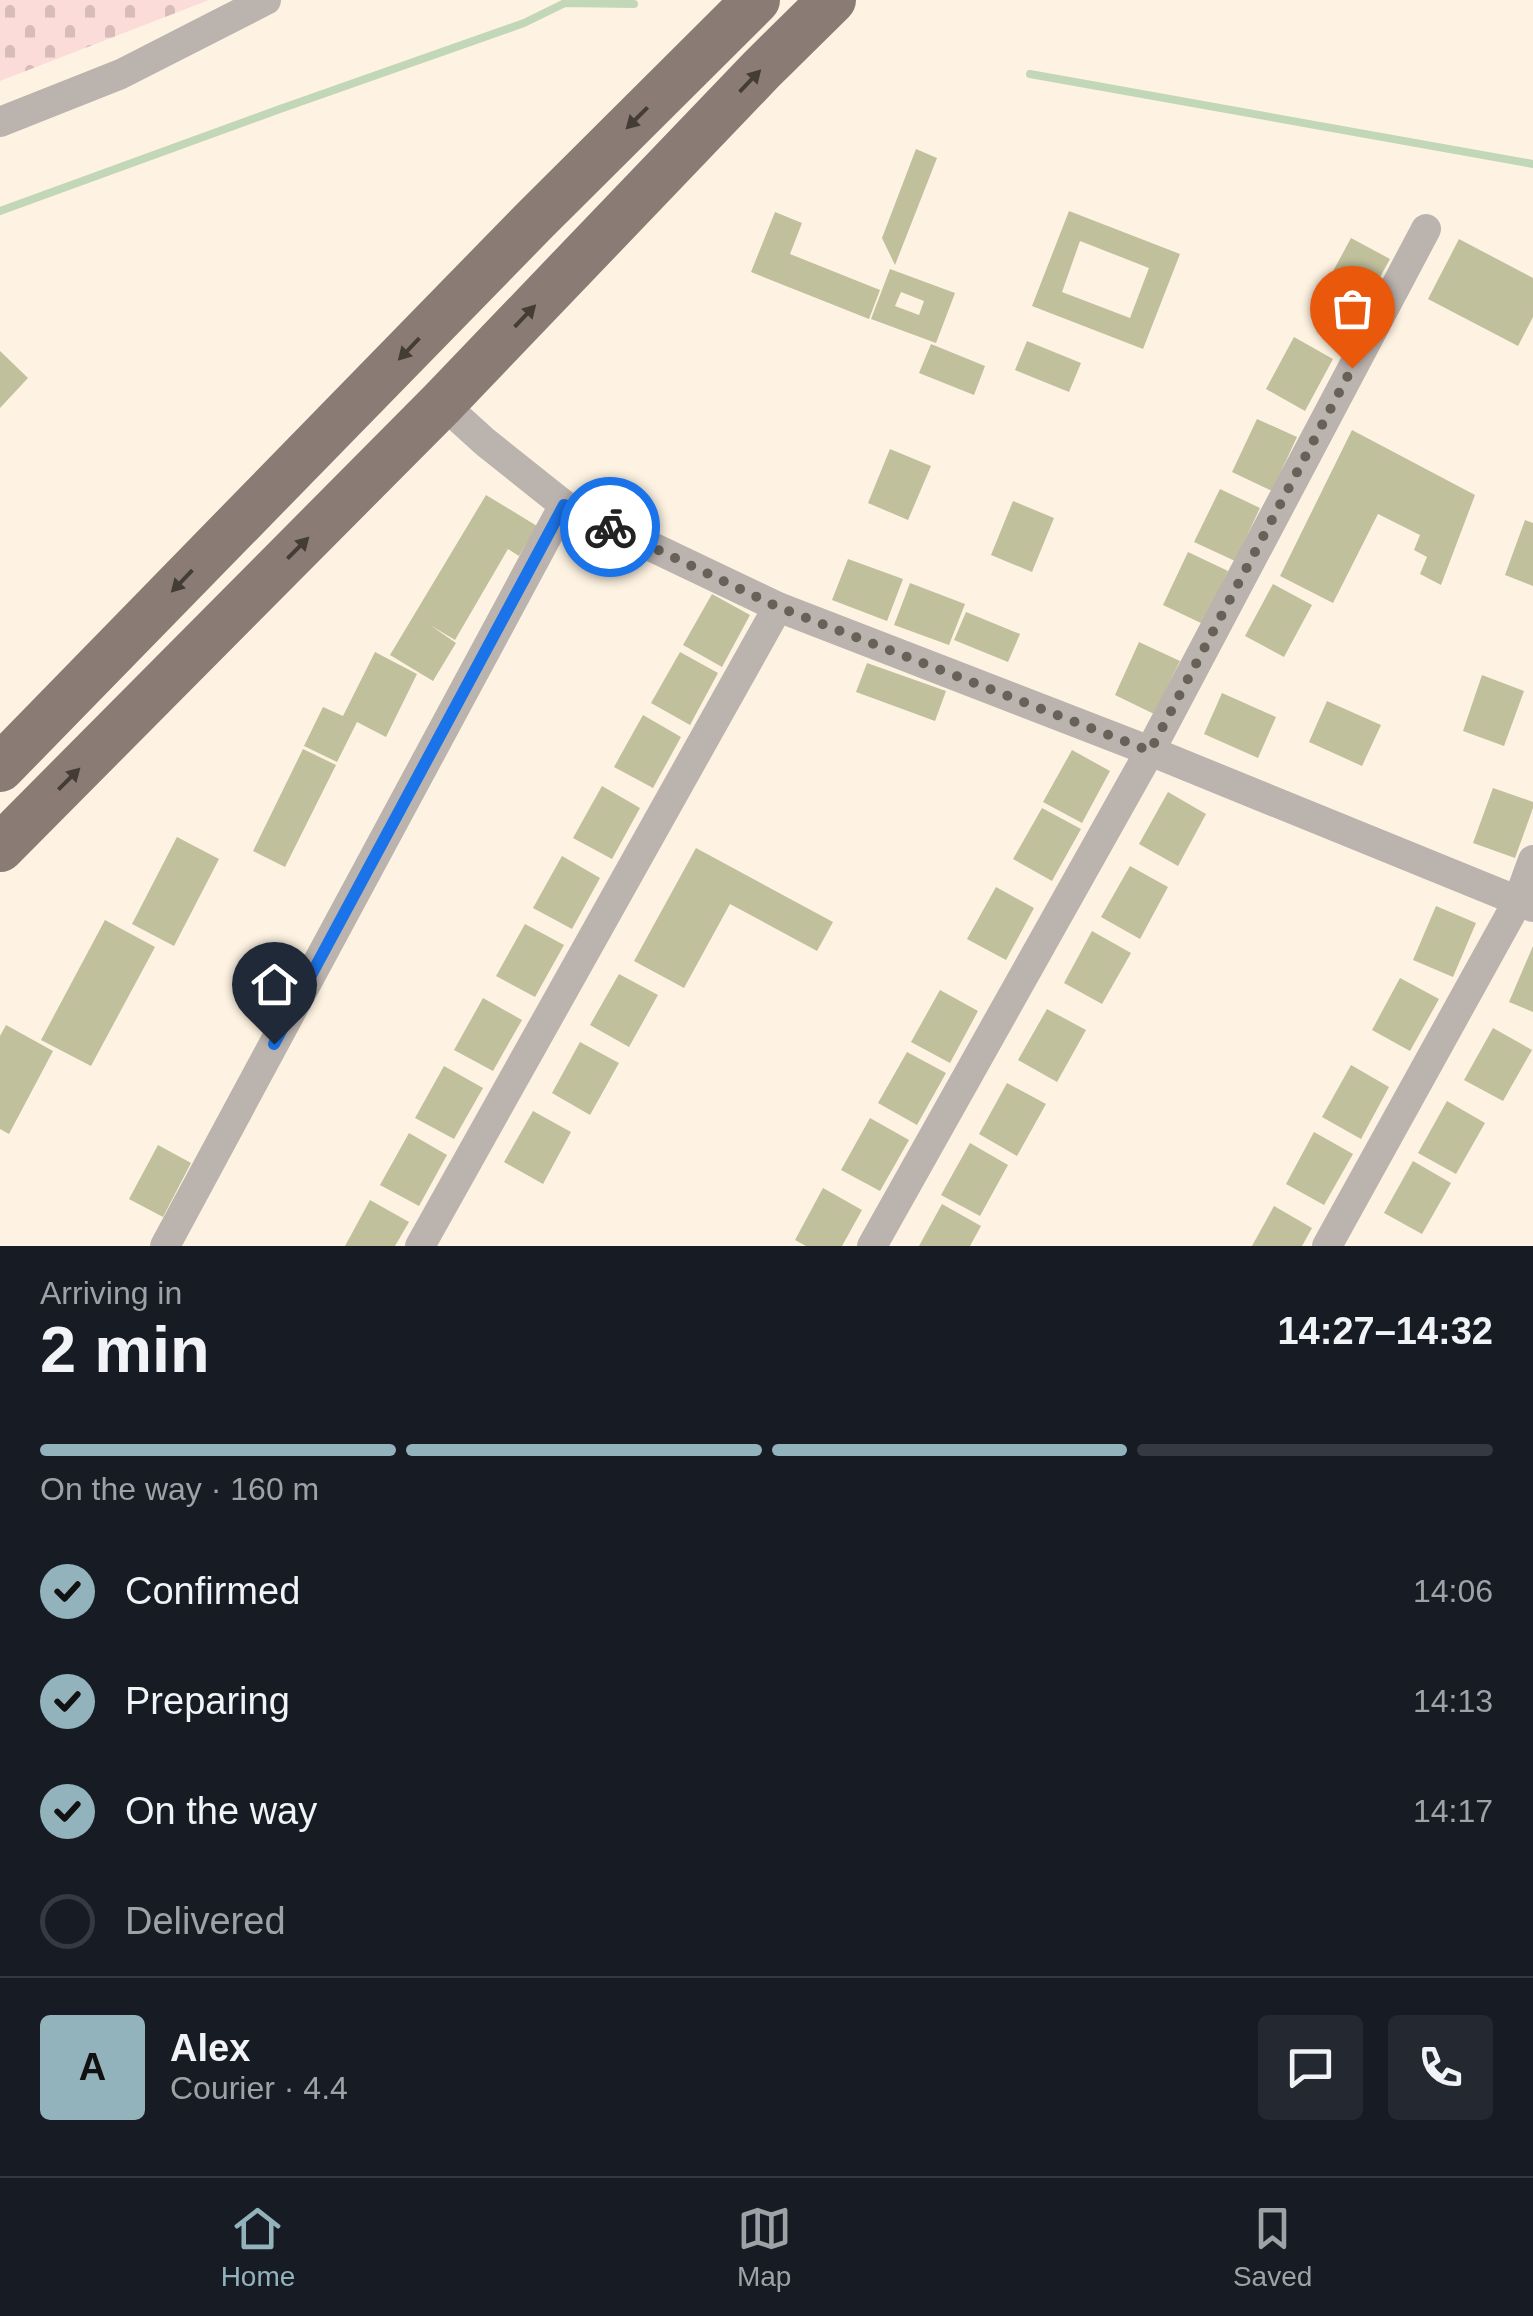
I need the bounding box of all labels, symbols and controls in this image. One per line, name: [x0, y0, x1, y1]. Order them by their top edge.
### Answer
one-way arrow: [738, 70, 761, 94]
one-way arrow: [626, 106, 650, 129]
pin: [1310, 266, 1395, 369]
icon: bag: [1325, 281, 1380, 336]
one-way arrow: [513, 305, 536, 329]
one-way arrow: [398, 336, 421, 360]
courier: [560, 477, 660, 577]
icon: bike: [583, 500, 638, 555]
one-way arrow: [285, 537, 309, 561]
one-way arrow: [171, 569, 194, 593]
one-way arrow: [56, 768, 80, 791]
pin: [232, 942, 317, 1045]
icon: home: [247, 957, 302, 1012]
text: Arriving in: [40, 1275, 182, 1311]
text: 14:27–14:32: [1277, 1310, 1493, 1352]
text: 2 min: [40, 1313, 210, 1386]
text: On the way · 160 m: [40, 1471, 319, 1507]
icon: check: [40, 1564, 95, 1619]
text: Confirmed: [125, 1570, 300, 1612]
text: 14:06: [1413, 1573, 1493, 1609]
icon: check: [40, 1674, 95, 1729]
text: Preparing: [125, 1680, 290, 1722]
text: 14:13: [1413, 1683, 1493, 1719]
icon: check: [40, 1784, 95, 1839]
text: On the way: [125, 1790, 317, 1832]
text: 14:17: [1413, 1793, 1493, 1829]
text: Delivered: [125, 1900, 286, 1942]
button: chat: [1258, 2015, 1363, 2120]
button: phone: [1388, 2015, 1493, 2120]
text: Alex: [170, 2027, 250, 2069]
text: A: [79, 2046, 106, 2088]
text: Courier · 4.4: [170, 2070, 348, 2106]
tab: Home: [221, 2201, 295, 2293]
tab: Map: [737, 2201, 792, 2293]
tab: Saved: [1233, 2201, 1312, 2293]

